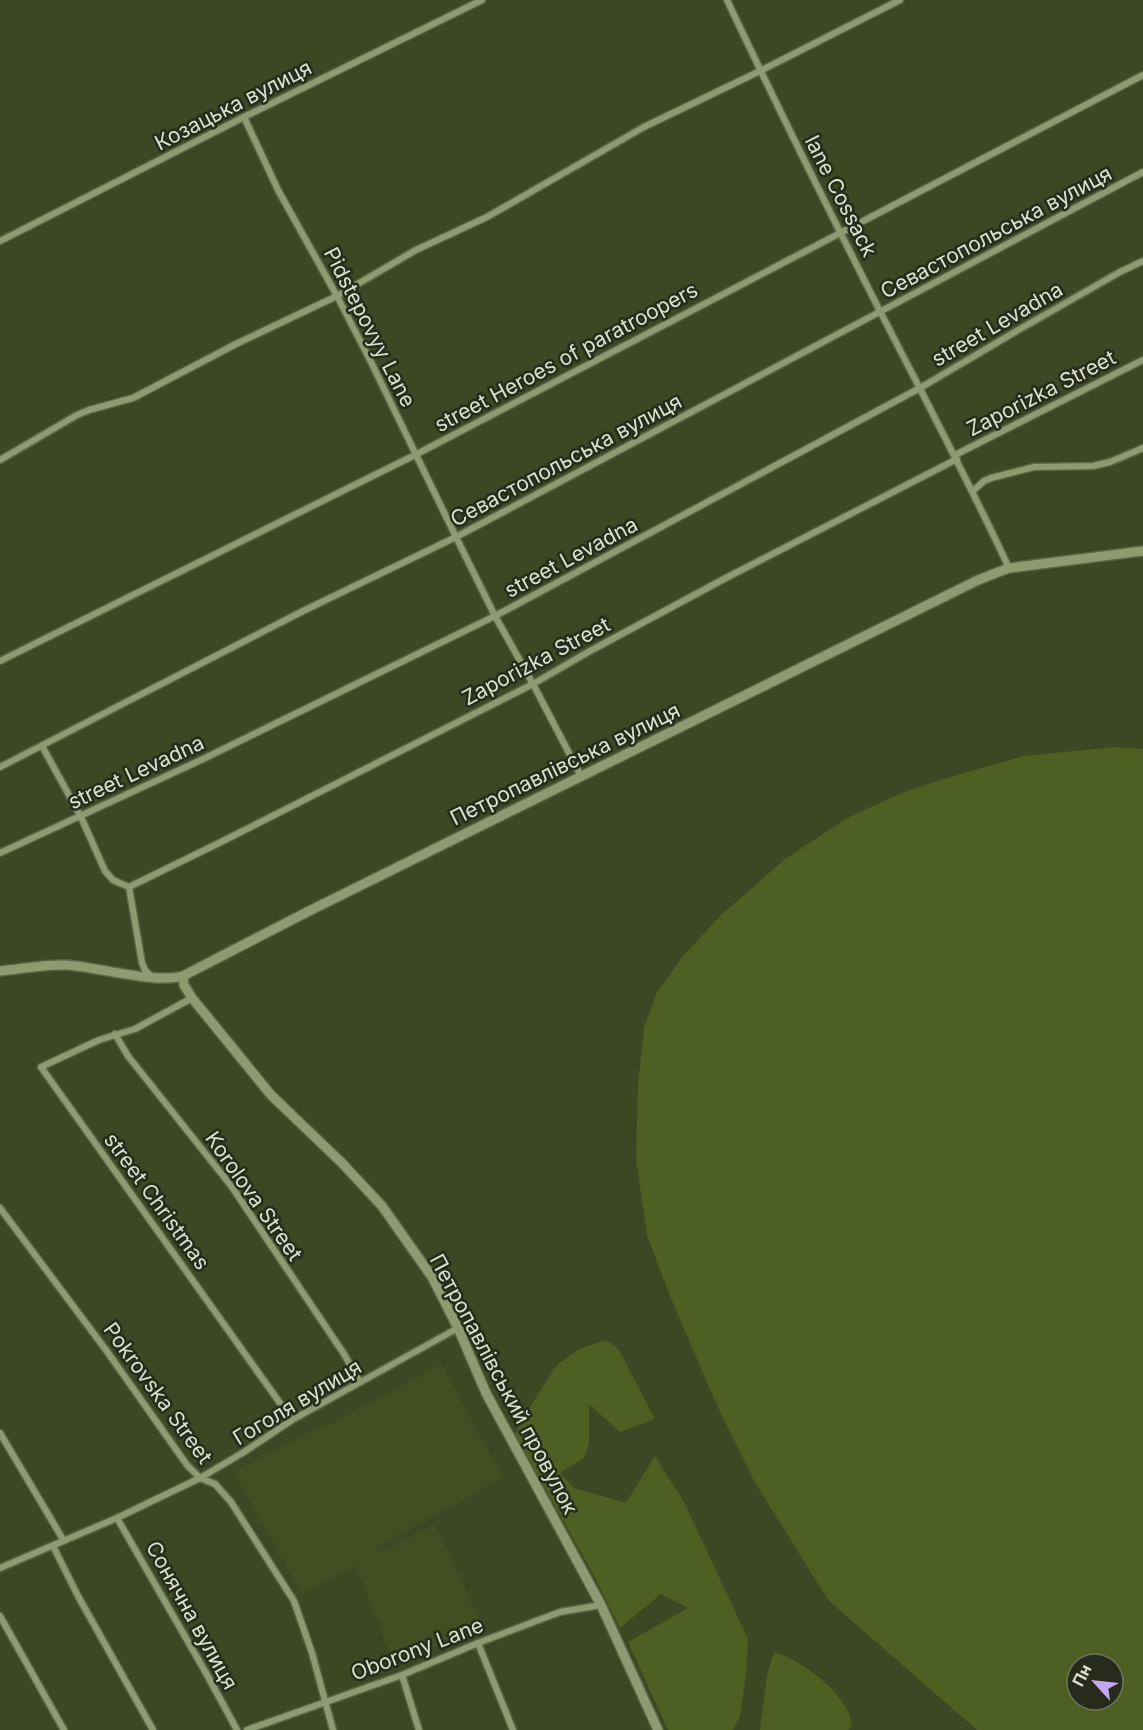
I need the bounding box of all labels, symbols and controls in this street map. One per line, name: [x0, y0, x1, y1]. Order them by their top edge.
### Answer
street label: Козацька вулиця: [150, 55, 316, 155]
street label: lane Cossack: [800, 131, 883, 261]
street label: Севастопольська вулиця: [876, 160, 1116, 304]
street label: Pidstepovyy Lane: [319, 243, 421, 411]
street label: street Levadna: [927, 276, 1067, 372]
street label: street Heroes of paratroopers: [430, 277, 702, 437]
street label: Zaporizka Street: [962, 345, 1120, 441]
street label: Севастопольська вулиця: [446, 388, 686, 532]
street label: street Levadna: [500, 511, 642, 603]
street label: Zaporizka Street: [458, 611, 614, 711]
street label: Петропавлівська вулиця: [446, 697, 684, 831]
street label: street Levadna: [64, 730, 208, 814]
street label: Korolova Street: [200, 1127, 308, 1266]
street label: street Christmas: [99, 1128, 215, 1274]
street label: Петропавлівський провулок: [425, 1250, 584, 1519]
street label: Pokrovska Street: [98, 1317, 218, 1469]
street label: Гоголя вулиця: [228, 1354, 366, 1450]
street label: Сонячна вулиця: [141, 1537, 243, 1693]
street label: Oborony Lane: [347, 1612, 487, 1686]
north arrow: [1065, 1652, 1125, 1712]
text: Пн: [1068, 1661, 1096, 1689]

